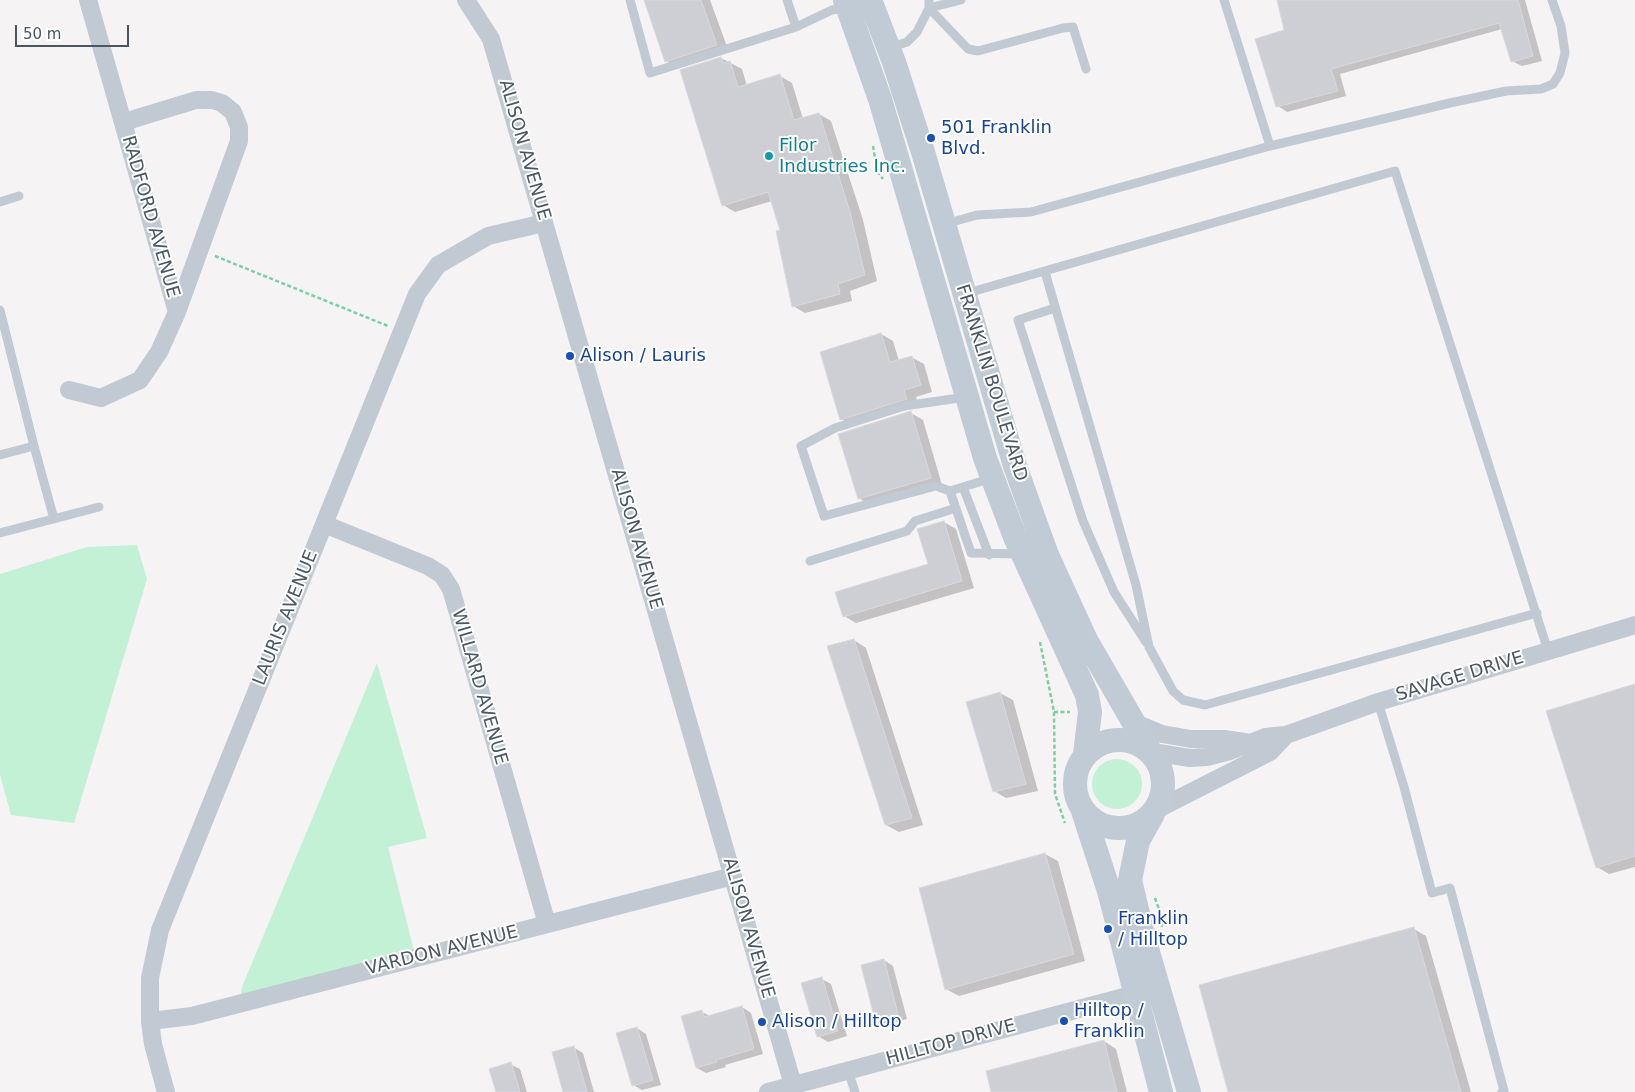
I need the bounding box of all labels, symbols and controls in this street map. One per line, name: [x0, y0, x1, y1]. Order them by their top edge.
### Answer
scale bar: [18, 15, 131, 47]
text: 50 m: [23, 25, 61, 43]
street label: ALISON AVENUE: [494, 77, 554, 223]
place label: 501 Franklin Blvd.: [941, 117, 1052, 160]
marker: 501 Franklin Blvd.: [925, 132, 937, 144]
street label: RADFORD AVENUE: [117, 134, 183, 300]
place label: Filor Industries Inc.: [779, 135, 906, 178]
marker: Filor Industries Inc.: [763, 150, 775, 162]
street label: FRANKLIN BOULEVARD: [951, 282, 1031, 484]
place label: Alison / Lauris: [580, 345, 706, 367]
marker: Alison / Lauris: [564, 350, 576, 362]
street label: ALISON AVENUE: [606, 466, 666, 612]
street label: LAURIS AVENUE: [249, 547, 323, 689]
street label: WILLARD AVENUE: [446, 607, 512, 767]
street label: SAVAGE DRIVE: [1393, 647, 1527, 707]
street label: ALISON AVENUE: [718, 855, 778, 1001]
place label: Franklin / Hilltop: [1118, 908, 1189, 951]
street label: VARDON AVENUE: [364, 922, 520, 980]
marker: Franklin / Hilltop: [1102, 923, 1114, 935]
place label: Hilltop / Franklin: [1074, 1000, 1145, 1042]
place label: Alison / Hilltop: [772, 1011, 902, 1033]
street label: HILLTOP DRIVE: [884, 1015, 1018, 1071]
marker: Hilltop / Franklin: [1058, 1015, 1070, 1027]
marker: Alison / Hilltop: [756, 1016, 768, 1028]

